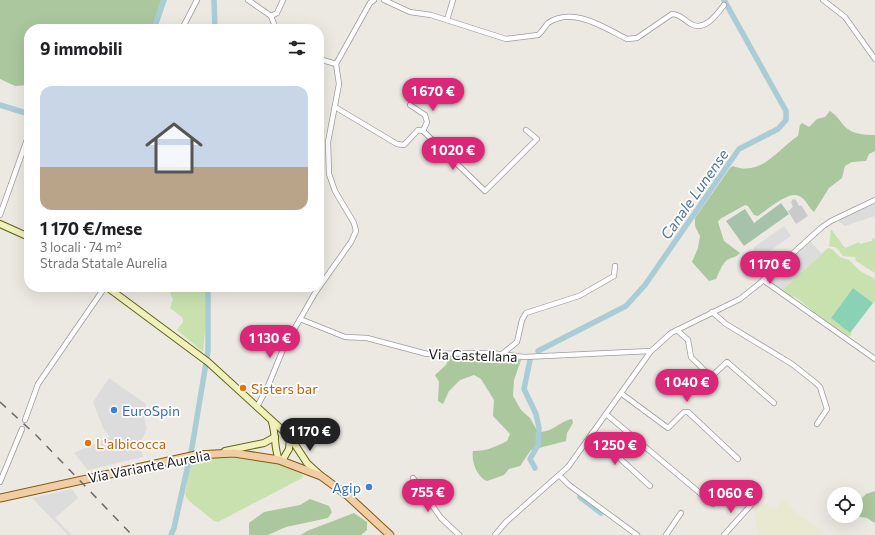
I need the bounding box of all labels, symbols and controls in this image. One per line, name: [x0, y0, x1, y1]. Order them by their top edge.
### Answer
icon: filters: [286, 37, 308, 59]
text: 9 immobili: [40, 38, 122, 59]
pin: 1 670 €: [396, 78, 470, 112]
text: 1 670 €: [411, 83, 455, 99]
icon: home: [138, 112, 210, 184]
pin: 1 020 €: [416, 137, 490, 171]
text: 1 020 €: [431, 142, 475, 158]
water label: Canale Lunense: [656, 145, 732, 243]
text: 1 170 €/mese: [40, 218, 142, 239]
text: 3 locali · 74 m²: [40, 239, 122, 255]
pin: 1 170 €: [733, 251, 807, 285]
text: Strada Statale Aurelia: [40, 255, 167, 271]
text: 1 170 €: [749, 256, 791, 272]
pin: 1 130 €: [233, 325, 307, 359]
text: 1 130 €: [249, 330, 291, 346]
street label: Via Castellana: [428, 345, 518, 365]
pin: 1 040 €: [650, 369, 724, 403]
text: 1 040 €: [664, 374, 710, 390]
place label: Sisters bar: [251, 380, 318, 397]
marker: Sisters bar: [238, 383, 248, 393]
place label: EuroSpin: [122, 402, 180, 419]
marker: EuroSpin: [109, 405, 119, 415]
pin: 1 170 €: [273, 418, 347, 452]
text: 1 170 €: [289, 423, 331, 439]
pin: 1 250 €: [578, 432, 652, 466]
place label: L'albicocca: [96, 435, 166, 452]
text: 1 250 €: [593, 437, 637, 453]
marker: L'albicocca: [83, 438, 93, 448]
street label: Via Variante Aurelia: [86, 446, 212, 486]
place label: Agip: [332, 479, 361, 496]
pin: 755 €: [400, 479, 456, 513]
pin: 1 060 €: [694, 480, 768, 514]
marker: Agip: [364, 482, 374, 492]
text: 755 €: [411, 484, 445, 500]
text: 1 060 €: [708, 485, 754, 501]
map controls: [827, 487, 863, 523]
button: locate: [827, 487, 863, 523]

